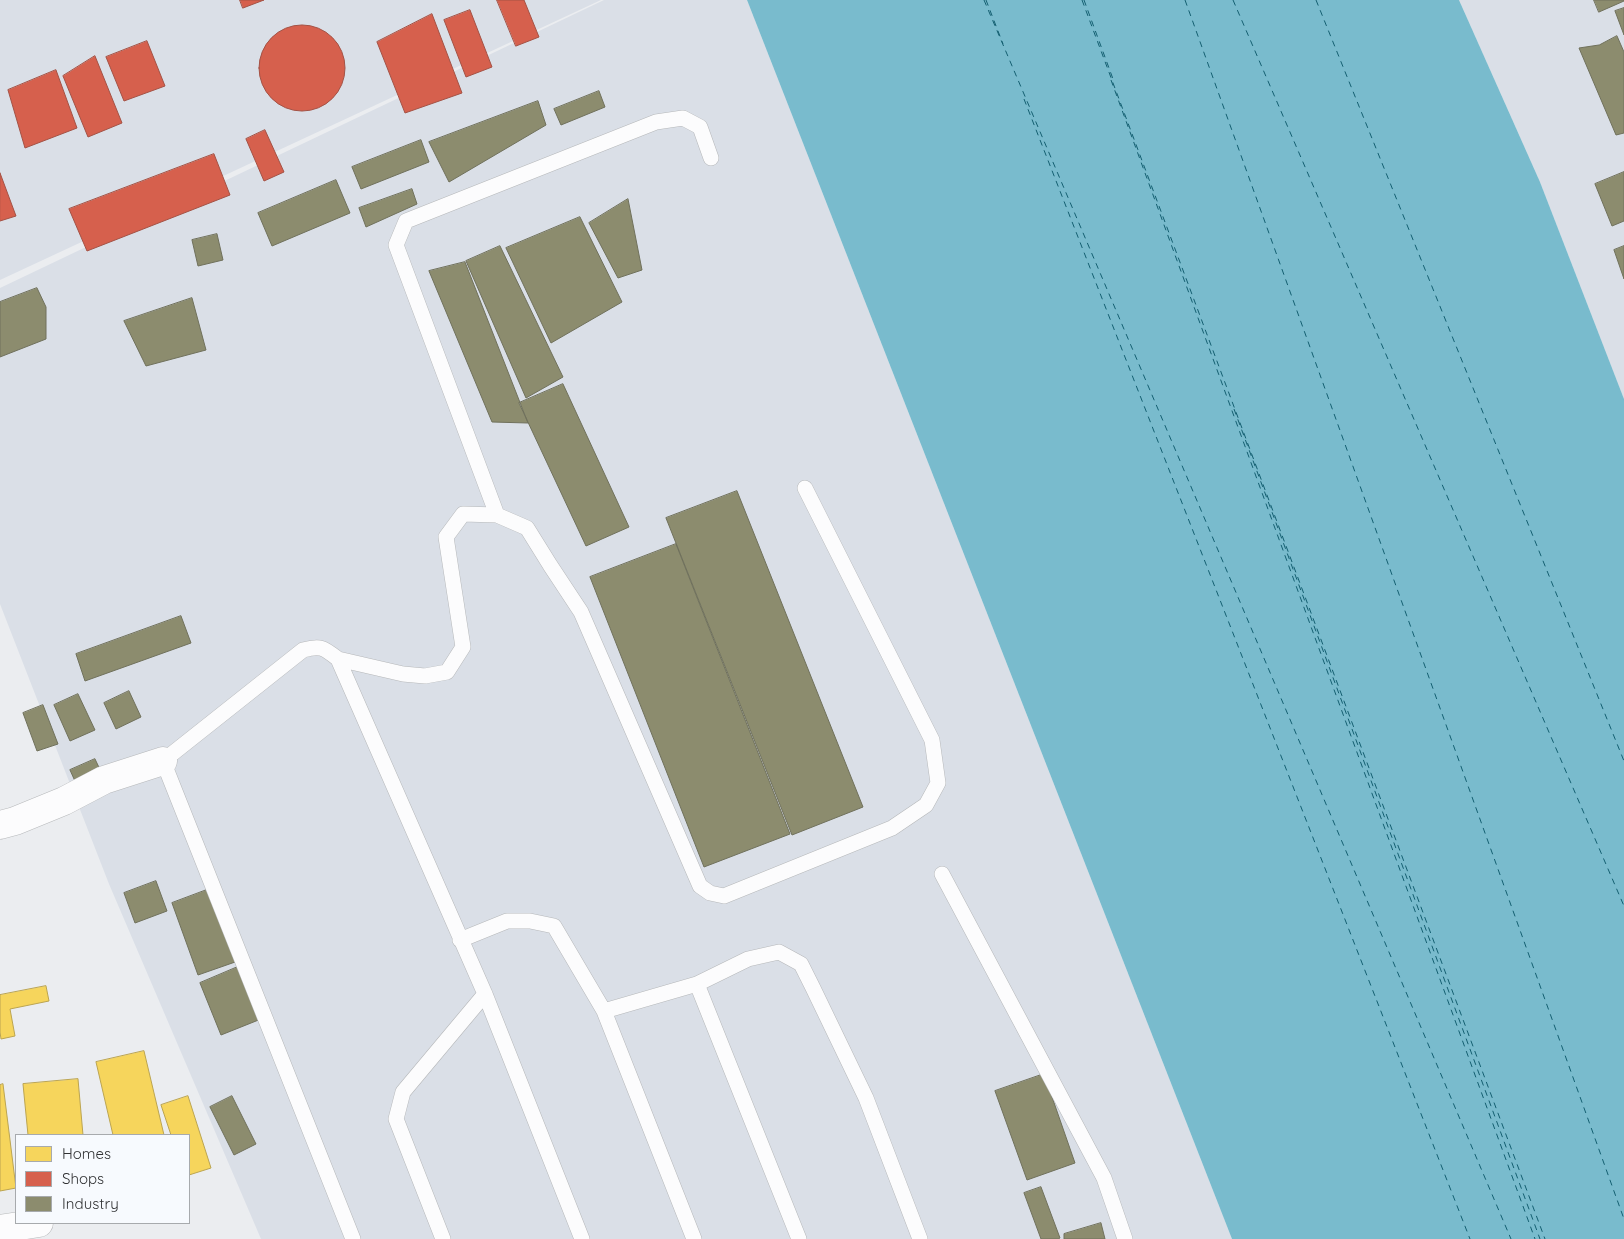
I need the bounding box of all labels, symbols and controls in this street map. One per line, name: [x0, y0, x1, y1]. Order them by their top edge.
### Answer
legend: [15, 1134, 190, 1224]
text: Homes: [62, 1144, 111, 1163]
text: Shops: [62, 1169, 104, 1188]
text: Industry: [62, 1194, 119, 1213]

